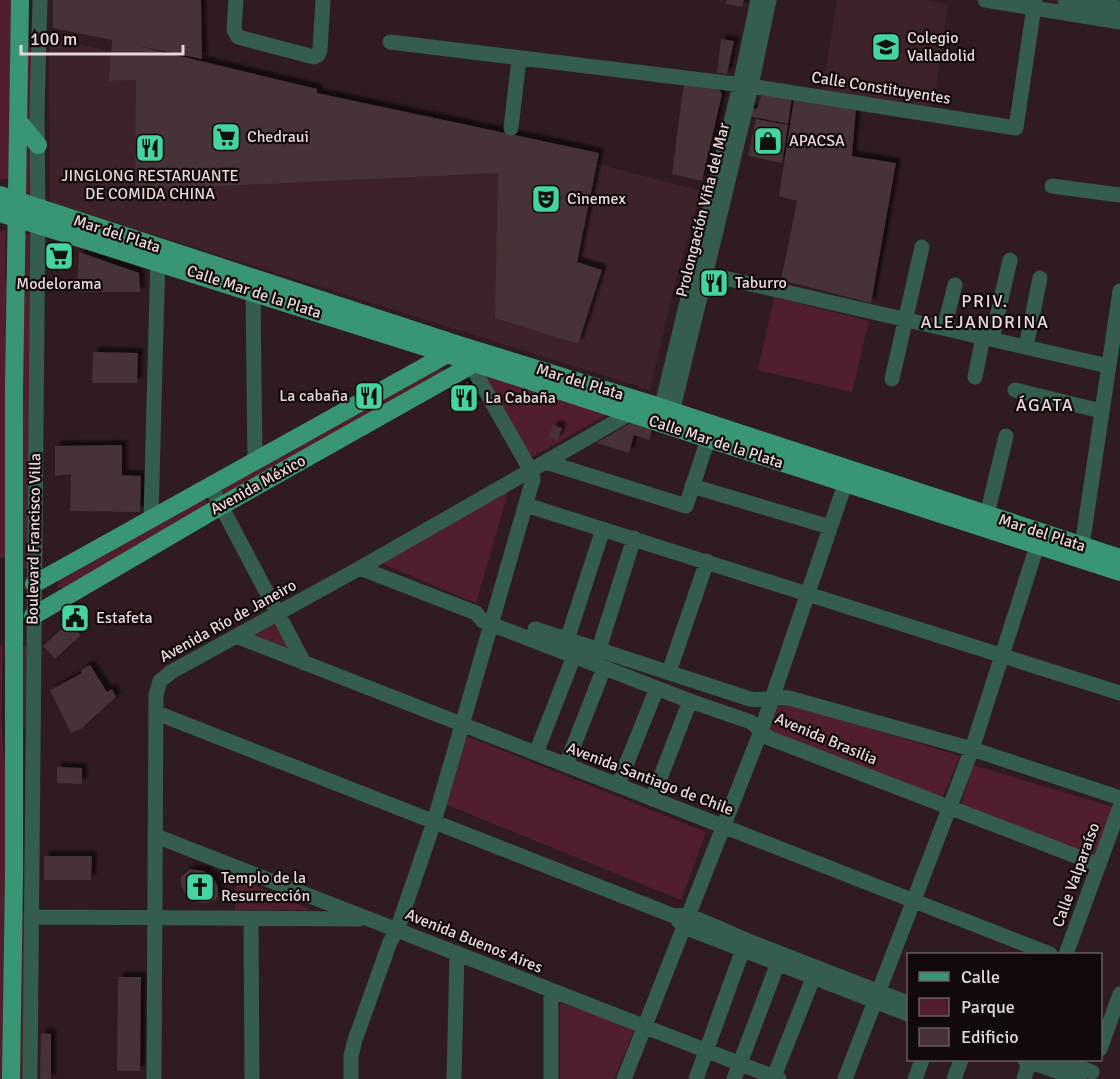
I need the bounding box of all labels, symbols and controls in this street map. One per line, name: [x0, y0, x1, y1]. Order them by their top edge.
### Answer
scale bar: [21, 18, 183, 56]
text: 100 m: [30, 28, 77, 50]
place label: Colegio Valladolid: [907, 28, 975, 66]
school or university icon: Colegio Valladolid: [870, 31, 902, 63]
street label: Calle Constituyentes: [810, 67, 952, 109]
supermarket icon: Chedraui: [210, 121, 242, 153]
street label: Prolongación Viña del Mar: [672, 121, 734, 299]
shop icon: APACSA: [752, 125, 784, 157]
place label: Chedraui: [247, 127, 309, 147]
place label: APACSA: [789, 131, 845, 151]
restaurant icon: JINGLONG RESTARUANTE DE COMIDA CHINA: [134, 132, 166, 164]
place label: JINGLONG RESTARUANTE DE COMIDA CHINA: [61, 166, 239, 204]
theatre icon: Cinemex: [530, 183, 562, 215]
place label: Cinemex: [567, 189, 626, 209]
street label: Mar del Plata: [71, 210, 163, 258]
supermarket icon: Modelorama: [43, 240, 75, 272]
street label: Calle Mar de la Plata: [184, 261, 324, 323]
restaurant icon: Taburro: [698, 267, 730, 299]
place label: Taburro: [735, 273, 787, 293]
place label: Modelorama: [16, 274, 102, 294]
district label: PRIV. ALEJANDRINA: [921, 290, 1049, 333]
street label: Mar del Plata: [534, 359, 626, 405]
restaurant icon: La cabaña: [353, 380, 385, 412]
restaurant icon: La Cabaña: [448, 382, 480, 414]
place label: La cabaña: [279, 386, 348, 406]
place label: La Cabaña: [485, 388, 556, 408]
district label: ÁGATA: [1016, 394, 1074, 416]
street label: Calle Mar de la Plata: [646, 411, 786, 473]
street label: Avenida México: [207, 451, 309, 519]
street label: Boulevard Francisco Villa: [23, 453, 45, 625]
street label: Mar del Plata: [996, 509, 1088, 557]
street label: Avenida Río de Janeiro: [156, 575, 300, 667]
public building icon: Estafeta: [59, 602, 91, 634]
place label: Estafeta: [96, 608, 153, 628]
street label: Avenida Brasilia: [772, 708, 880, 770]
street label: Avenida Santiago de Chile: [564, 738, 736, 820]
street label: Calle Valparaíso: [1048, 820, 1104, 930]
place label: Templo de la Resurrección: [221, 868, 310, 906]
church icon: Templo de la Resurrección: [184, 871, 216, 903]
street label: Avenida Buenos Aires: [402, 904, 546, 978]
legend: [907, 953, 1102, 1061]
text: Calle: [961, 966, 1000, 988]
text: Parque: [961, 996, 1015, 1018]
text: Edificio: [961, 1026, 1019, 1048]

